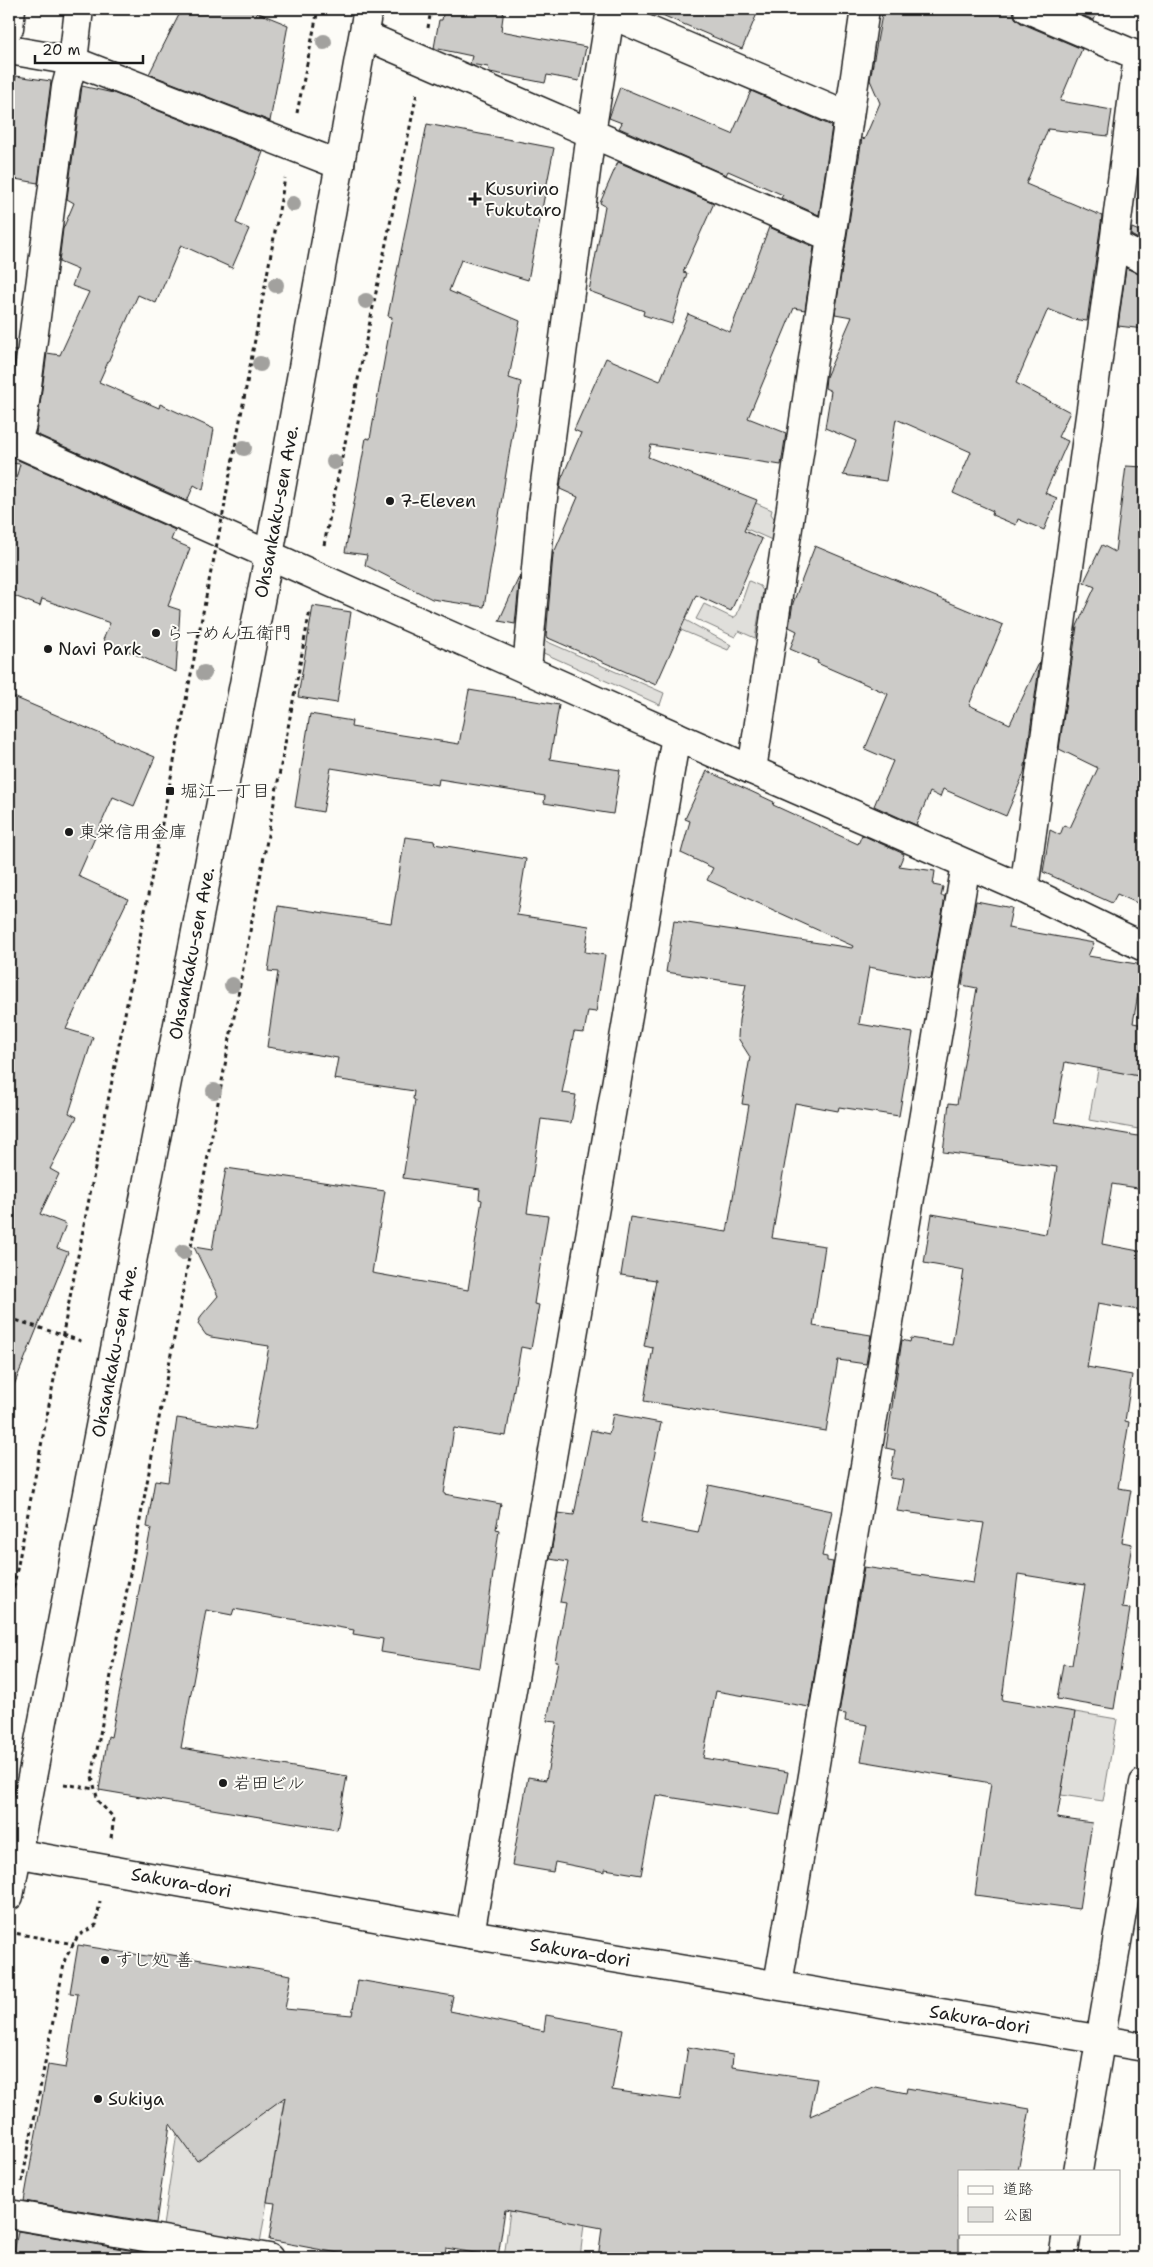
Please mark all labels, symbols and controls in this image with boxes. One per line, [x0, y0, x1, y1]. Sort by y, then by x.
scale bar [35, 32, 142, 64]
text: 20 m [42, 40, 81, 60]
place label: Kusurino Fukutaro [485, 177, 562, 222]
marker: Kusurino Fukutaro [469, 193, 481, 205]
street label: Ohsankaku-sen Ave. [249, 423, 304, 600]
place label: 7-Eleven [400, 489, 476, 513]
marker: 7-Eleven [384, 495, 396, 507]
place label: らーめん五衛門 [166, 621, 292, 645]
marker: らーめん五衛門 [150, 627, 162, 639]
place label: Navi Park [58, 637, 141, 661]
marker: Navi Park [42, 643, 54, 655]
place label: 堀江一丁目 [180, 779, 270, 803]
marker: 堀江一丁目 [164, 785, 176, 797]
place label: 東栄信用金庫 [79, 820, 187, 844]
marker: 東栄信用金庫 [63, 826, 75, 838]
street label: Ohsankaku-sen Ave. [163, 865, 220, 1042]
street label: Ohsankaku-sen Ave. [86, 1263, 143, 1440]
place label: 岩田ビル [233, 1771, 305, 1795]
marker: 岩田ビル [217, 1777, 229, 1789]
street label: Sakura-dori [129, 1862, 233, 1903]
street label: Sakura-dori [528, 1932, 632, 1973]
place label: すし処 善 [115, 1948, 193, 1972]
marker: すし処 善 [99, 1954, 111, 1966]
street label: Sakura-dori [927, 1999, 1032, 2040]
place label: Sukiya [108, 2087, 164, 2111]
marker: Sukiya [92, 2093, 104, 2105]
legend [958, 2170, 1120, 2234]
text: 道路 [1003, 2179, 1033, 2199]
text: 公園 [1003, 2205, 1033, 2225]

